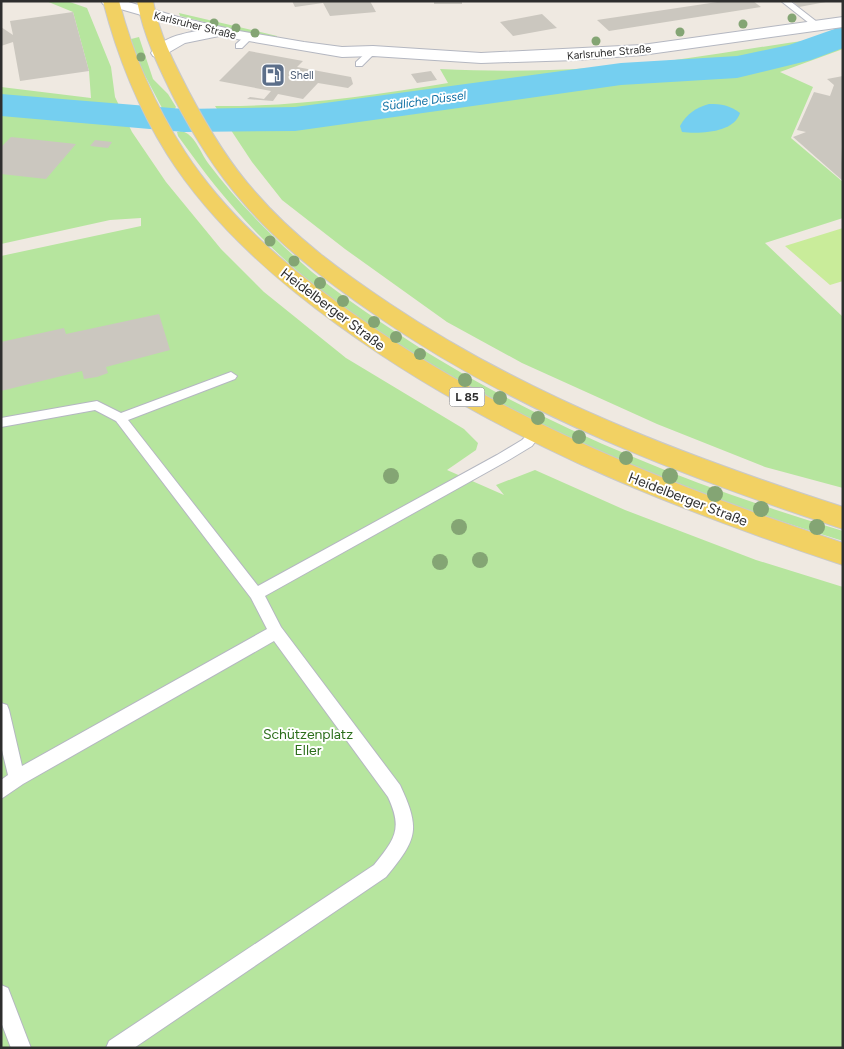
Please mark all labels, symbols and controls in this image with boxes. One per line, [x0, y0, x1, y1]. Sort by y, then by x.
street label: Karlsruher Straße [152, 9, 237, 42]
street label: Karlsruher Straße [566, 42, 652, 63]
fuel station icon: Shell [260, 62, 286, 88]
place label: Shell [290, 69, 314, 82]
water label: Südliche Düssel [381, 88, 467, 114]
street label: Heidelberger Straße [277, 265, 389, 354]
road number: L 85 [450, 388, 484, 407]
street label: Heidelberger Straße [626, 469, 750, 530]
park label: Schützenplatz Eller [263, 726, 353, 759]

